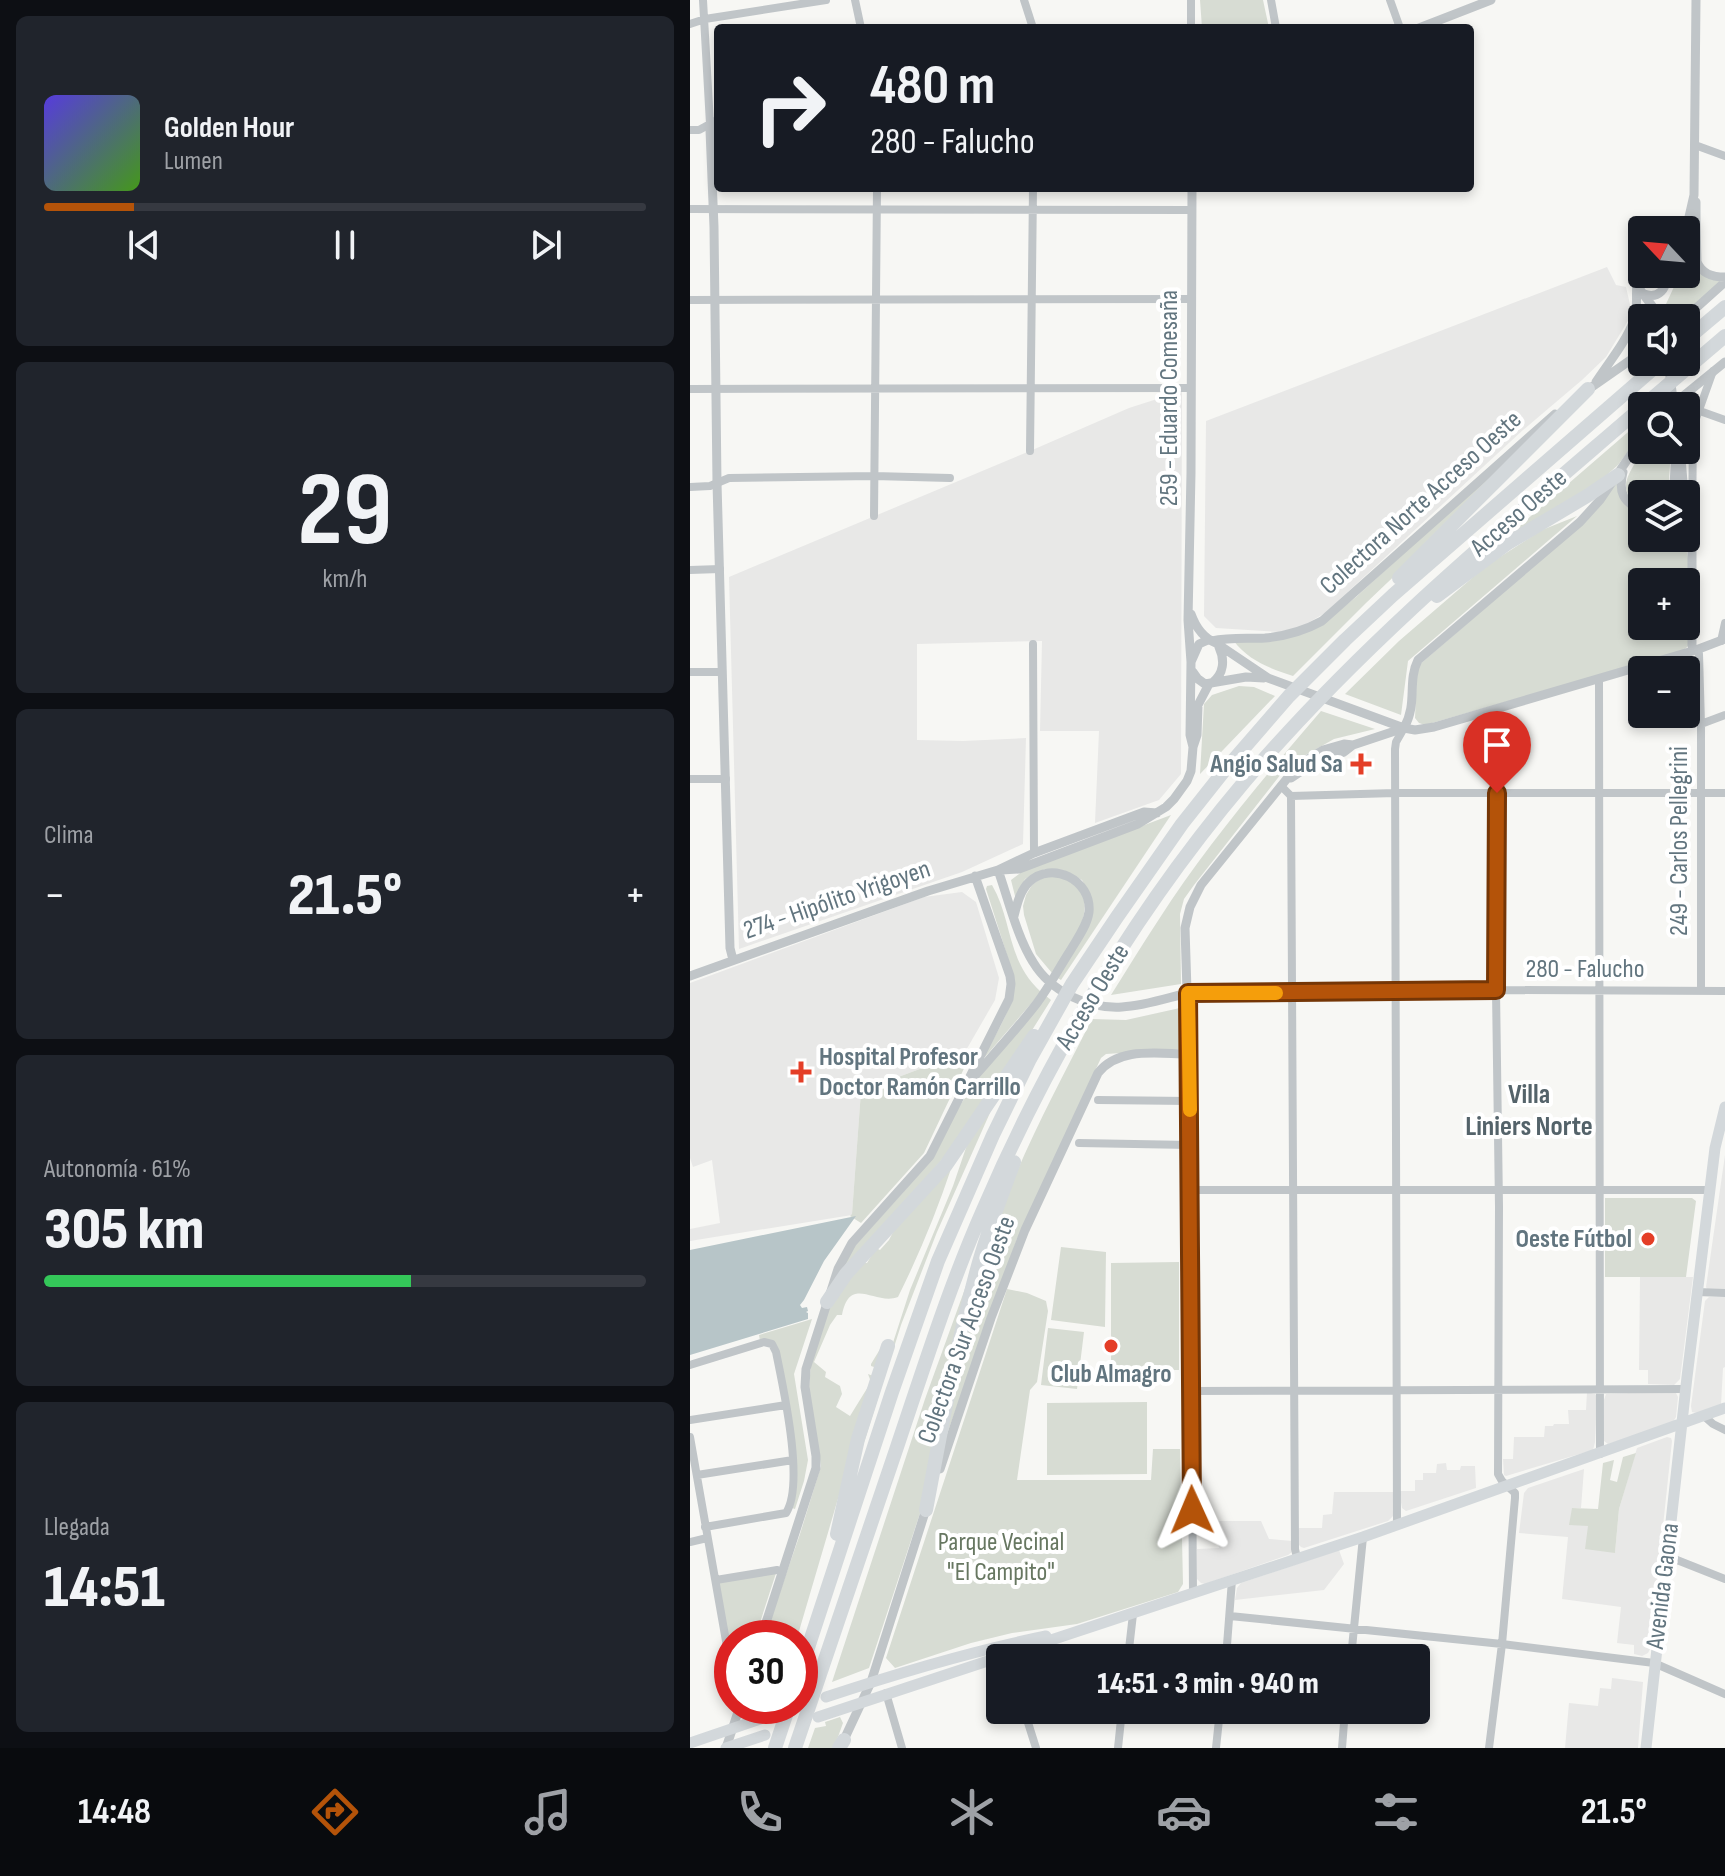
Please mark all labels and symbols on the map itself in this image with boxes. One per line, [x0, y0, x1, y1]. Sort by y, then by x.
north arrow [1628, 216, 1700, 288]
street label: 259 - Eduardo Comesaña [1154, 290, 1185, 506]
street label: Colectora Norte Acceso Oeste [1314, 404, 1528, 602]
street label: Acceso Oeste [1464, 463, 1574, 563]
pin [1463, 711, 1531, 793]
street label: 249 - Carlos Pellegrini [1664, 746, 1695, 936]
place label: Angio Salud Sa [1209, 749, 1343, 780]
marker: Angio Salud Sa [1350, 753, 1372, 775]
street label: 274 - Hipólito Yrigoyen [740, 854, 934, 946]
street label: Acceso Oeste [1049, 939, 1137, 1056]
street label: 280 - Falucho [1526, 954, 1644, 985]
place label: Hospital Profesor Doctor Ramón Carrillo [819, 1042, 1021, 1103]
marker: Hospital Profesor Doctor Ramón Carrillo [790, 1061, 812, 1083]
district label: Villa Liniers Norte [1465, 1078, 1593, 1143]
street label: Colectora Sur Acceso Oeste [911, 1212, 1023, 1448]
place label: Oeste Fútbol [1515, 1224, 1632, 1255]
marker: Oeste Fútbol [1639, 1230, 1657, 1248]
marker: Club Almagro [1102, 1337, 1120, 1355]
place label: Club Almagro [1050, 1359, 1172, 1390]
position arrow [1150, 1468, 1234, 1552]
street label: Avenida Gaona [1640, 1521, 1686, 1652]
park label: Parque Vecinal "El Campito" [938, 1527, 1064, 1588]
speed limit sign: 30 [714, 1620, 818, 1724]

